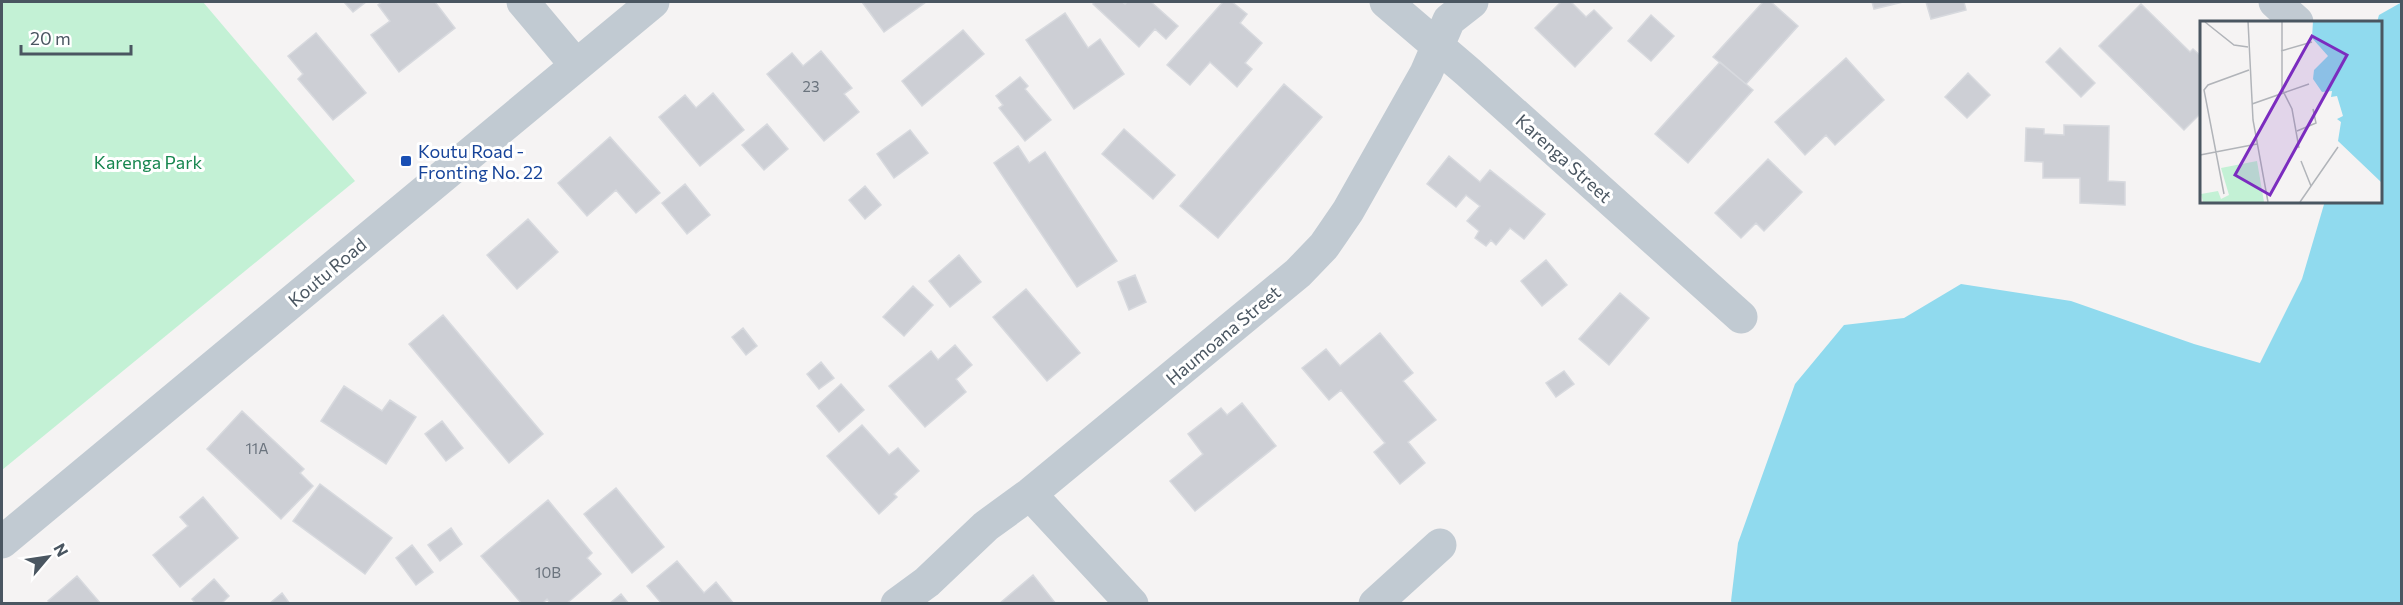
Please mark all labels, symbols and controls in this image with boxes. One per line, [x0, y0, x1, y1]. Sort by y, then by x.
scale bar [21, 18, 130, 56]
inset map [2200, 21, 2382, 202]
text: 20 m [30, 27, 71, 49]
house number: 23 [803, 77, 819, 95]
street label: Karenga Street [1511, 109, 1617, 207]
place label: Koutu Road - Fronting No. 22 [418, 140, 543, 183]
park label: Karenga Park [94, 151, 202, 173]
marker: Koutu Road - Fronting No. 22 [399, 154, 413, 168]
street label: Koutu Road [283, 233, 371, 311]
street label: Haumoana Street [1161, 281, 1285, 389]
house number: 11A [245, 439, 269, 457]
north arrow [18, 527, 78, 587]
text: N [50, 540, 73, 559]
house number: 10B [535, 563, 561, 581]

